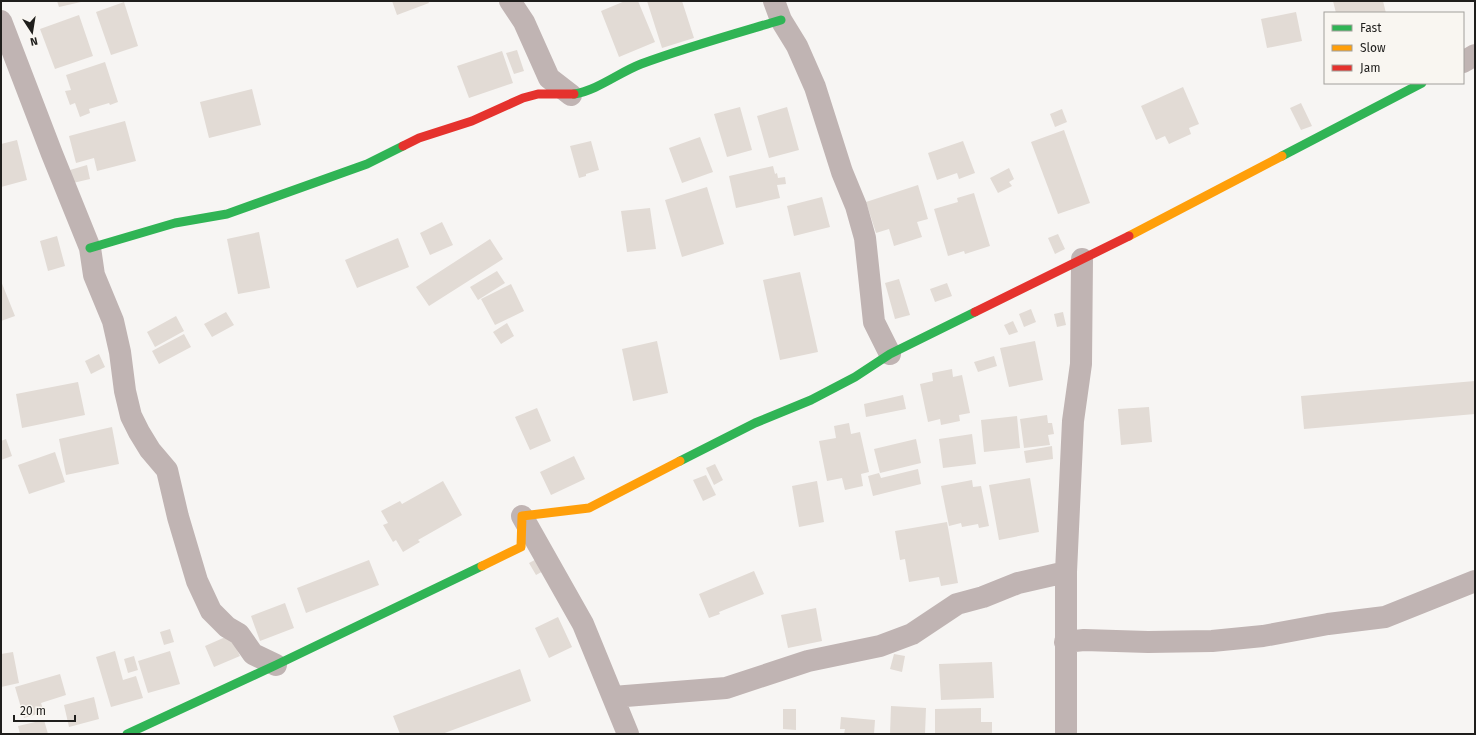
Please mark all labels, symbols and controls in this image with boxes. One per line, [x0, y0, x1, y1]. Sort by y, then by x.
north arrow [12, 12, 52, 52]
legend [1324, 12, 1464, 84]
text: Fast [1360, 21, 1382, 35]
text: N [29, 34, 39, 48]
text: Slow [1360, 41, 1386, 55]
text: Jam [1360, 61, 1380, 75]
scale bar [14, 697, 75, 723]
text: 20 m [20, 704, 46, 718]

